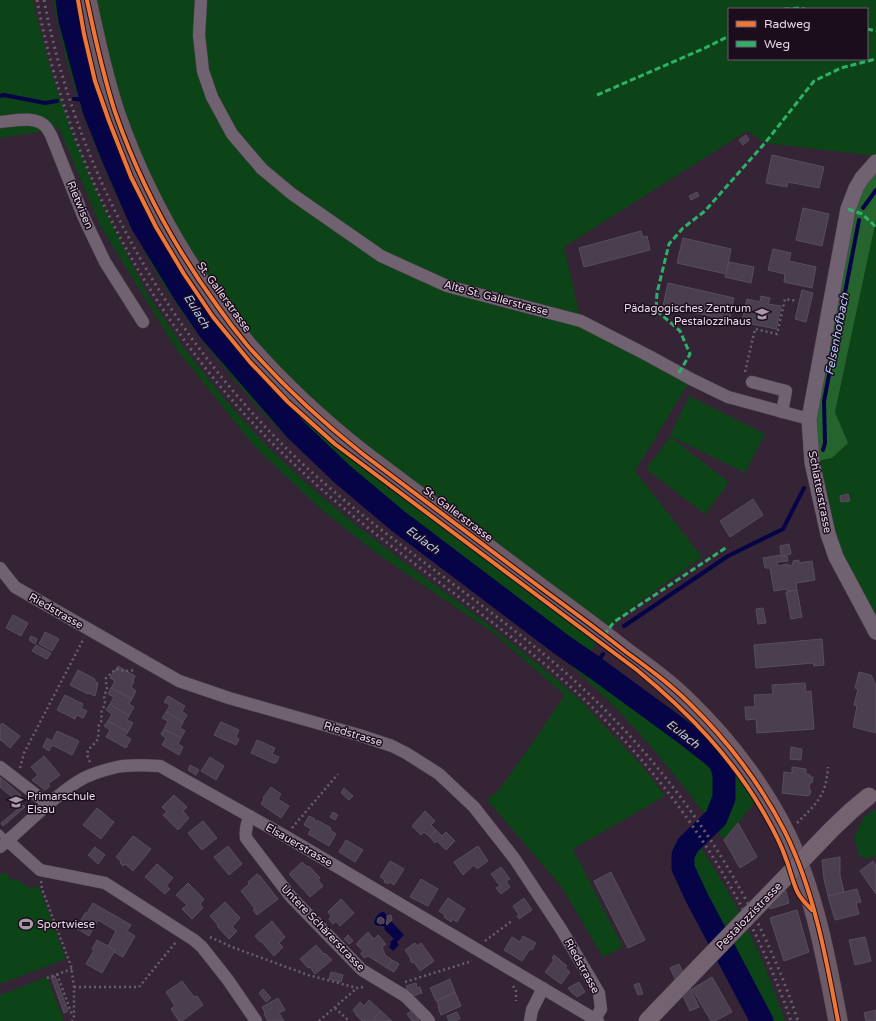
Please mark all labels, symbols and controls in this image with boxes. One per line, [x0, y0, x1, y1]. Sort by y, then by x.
legend [728, 8, 868, 60]
text: Radweg [764, 17, 811, 31]
text: Weg [764, 37, 790, 51]
street label: Rietwisen [64, 179, 96, 231]
street label: St. Gallerstrasse [194, 259, 254, 335]
street label: Alte St. Gallerstrasse [442, 278, 550, 318]
water label: Eulach [181, 291, 213, 332]
water label: Felsenhofbach [822, 291, 852, 376]
place label: Pädagogisches Zentrum Pestalozzihaus [624, 302, 751, 328]
school or university icon: Pädagogisches Zentrum Pestalozzihaus [754, 306, 770, 322]
street label: Schlatterstrasse [806, 450, 834, 534]
street label: St. Gallerstrasse [421, 484, 495, 544]
water label: Eulach [404, 523, 443, 558]
street label: Riedstrasse [27, 590, 85, 632]
water label: Eulach [664, 717, 703, 752]
street label: Riedstrasse [322, 719, 384, 749]
place label: Primarschule Elsau [27, 790, 95, 816]
school or university icon: Primarschule Elsau [8, 794, 24, 810]
street label: Elsauerstrasse [263, 821, 335, 869]
street label: Pestalozzistrasse [713, 880, 785, 952]
street label: Untere Schärerstrasse [278, 882, 368, 974]
sports icon: Sportwiese [18, 916, 34, 932]
place label: Sportwiese [37, 918, 95, 931]
street label: Riedstrasse [562, 936, 602, 996]

